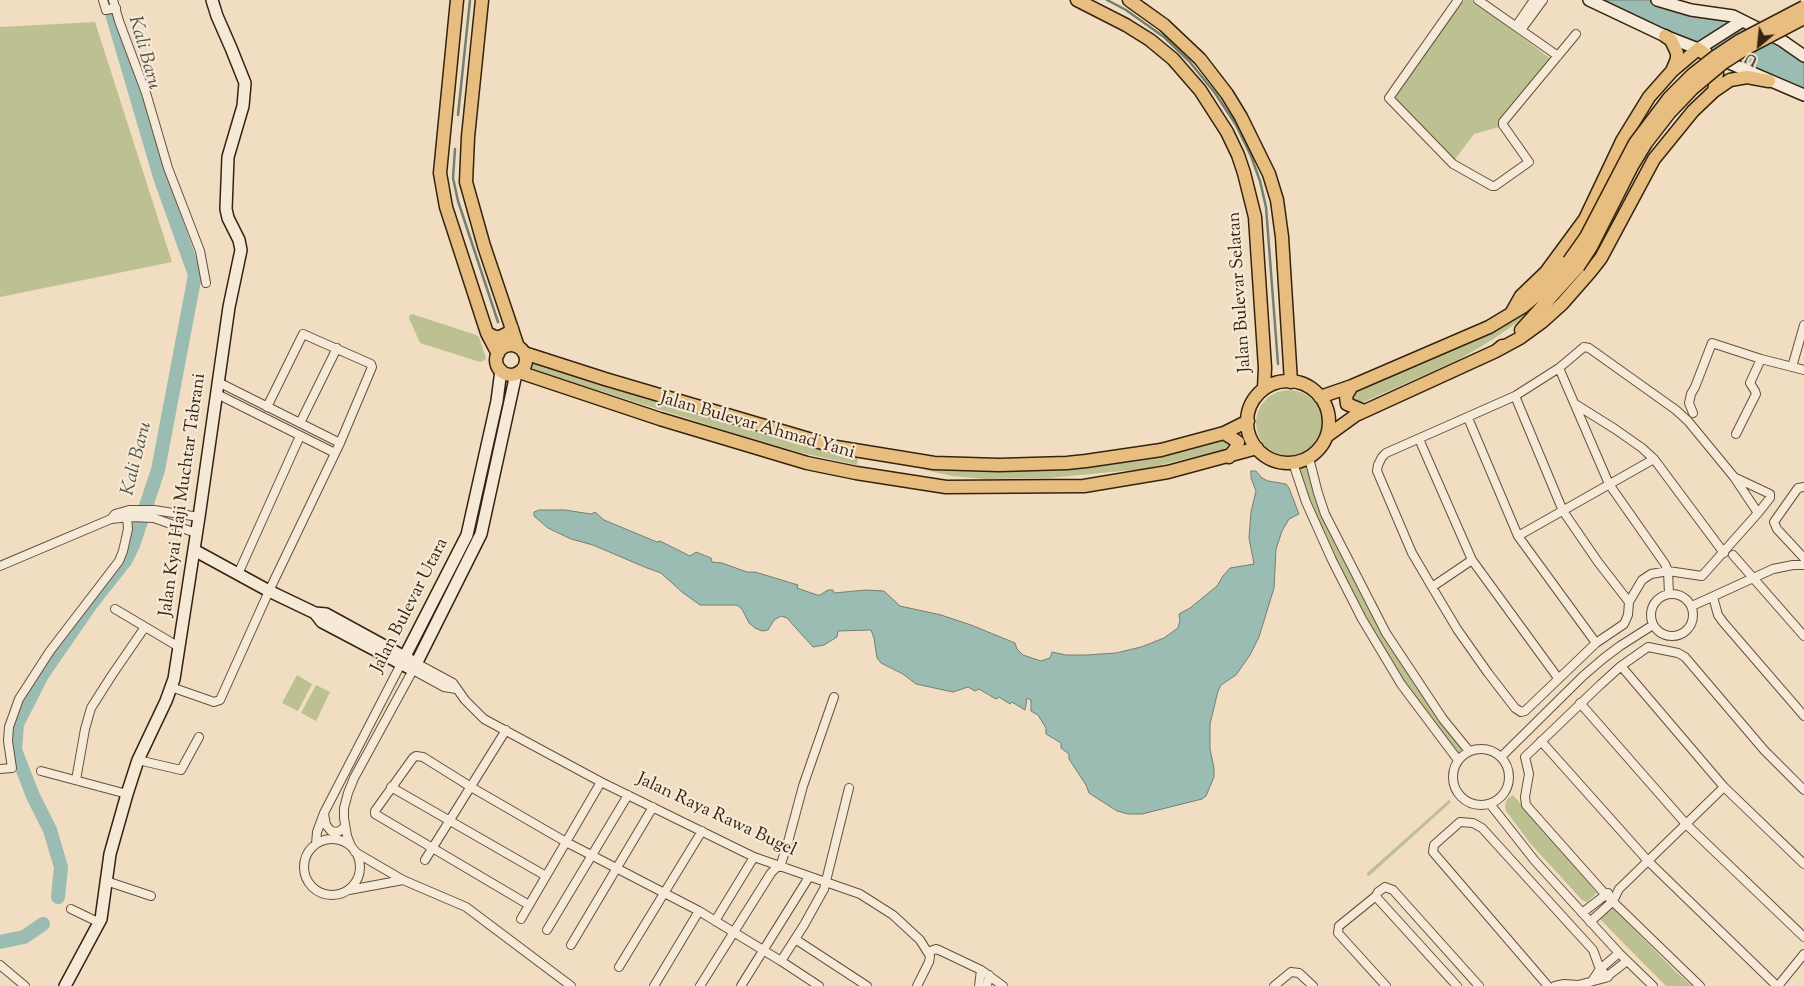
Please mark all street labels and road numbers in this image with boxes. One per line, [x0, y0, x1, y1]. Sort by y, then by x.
street label: Jalan Bulevar Selatan [1225, 211, 1257, 373]
street label: Jalan Kyai Haji Muchtar Tabrani [156, 372, 212, 618]
street label: Jalan Bulevar Ahmad Yani [657, 389, 857, 465]
street label: Jalan Bulevar Utara [368, 535, 454, 677]
street label: Jalan Raya Rawa Bugel [633, 770, 799, 862]

